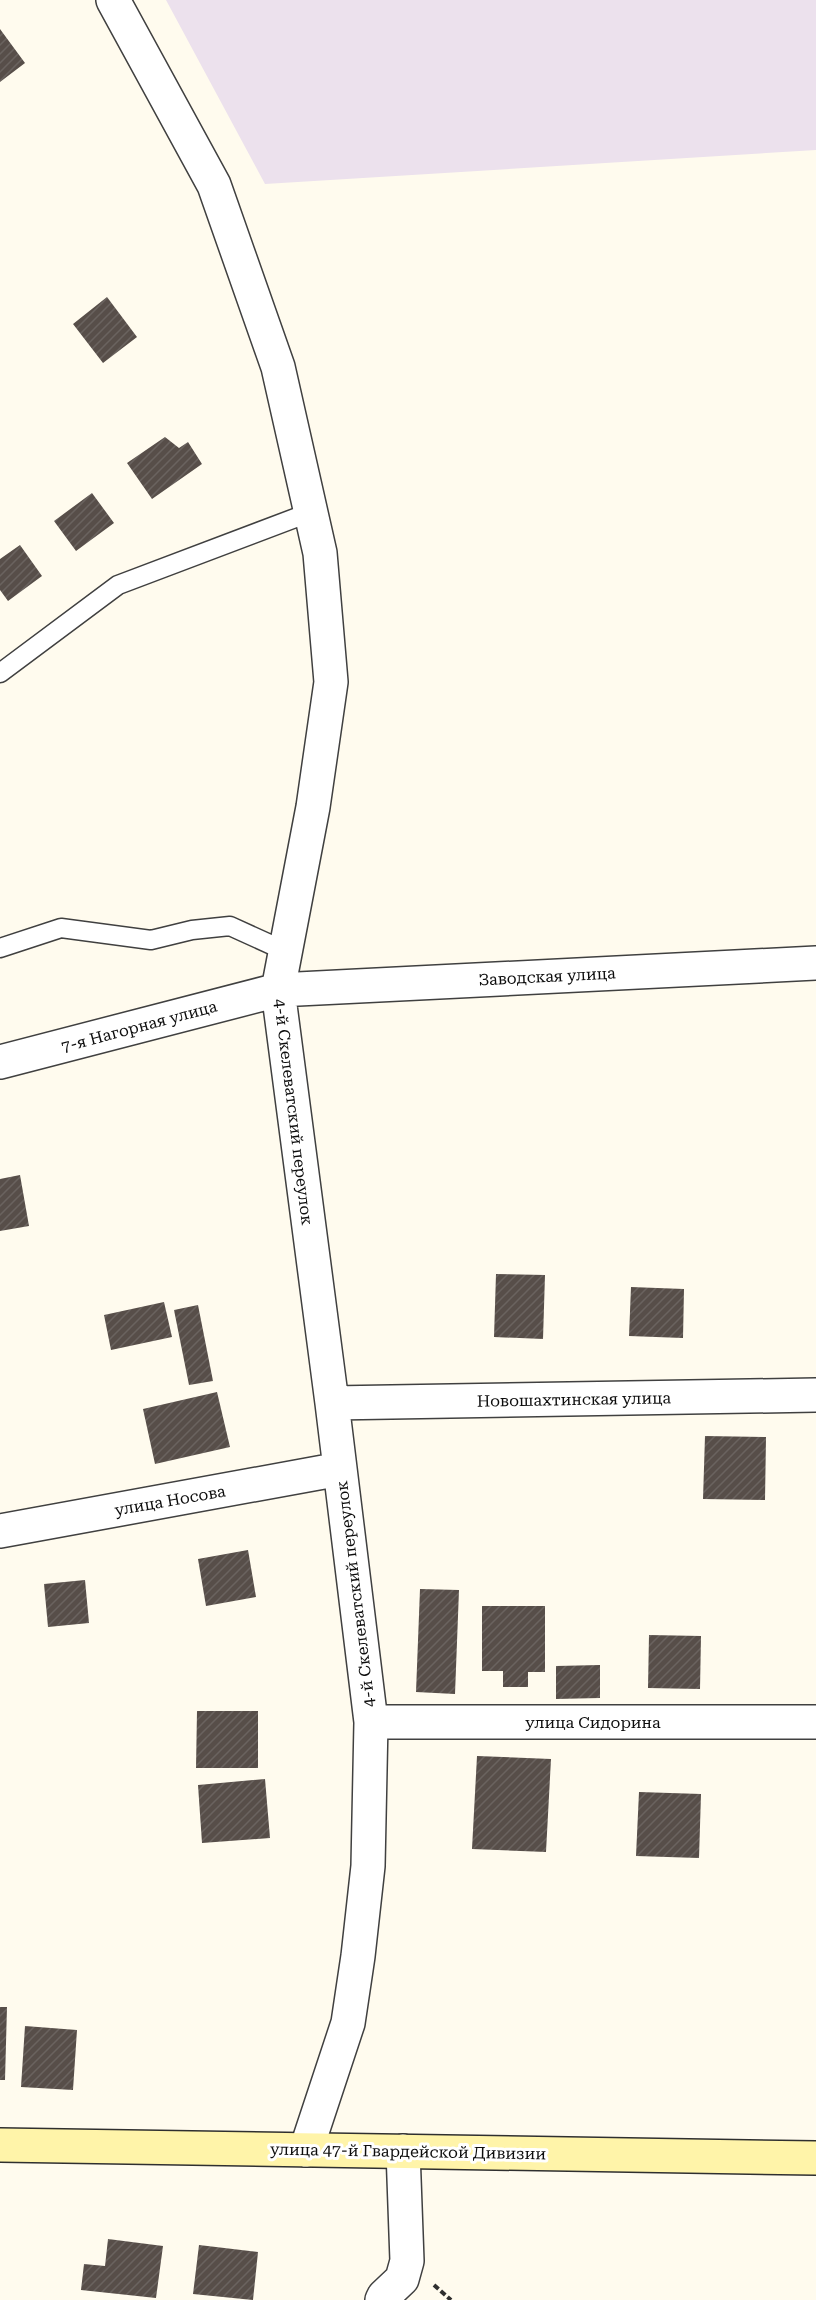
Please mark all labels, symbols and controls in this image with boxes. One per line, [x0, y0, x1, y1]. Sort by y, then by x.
street label: Заводская улица [478, 963, 616, 990]
street label: 7-я Нагорная улица [59, 996, 219, 1056]
street label: 4-й Скелеватский переулок [270, 998, 317, 1226]
street label: Новошахтинская улица [477, 1388, 671, 1411]
street label: 4-й Скелеватский переулок [332, 1480, 379, 1708]
street label: улица Носова [113, 1481, 227, 1520]
street label: улица Сидорина [525, 1713, 661, 1732]
street label: улица 47-й Гвардейской Дивизии [270, 2140, 546, 2163]

